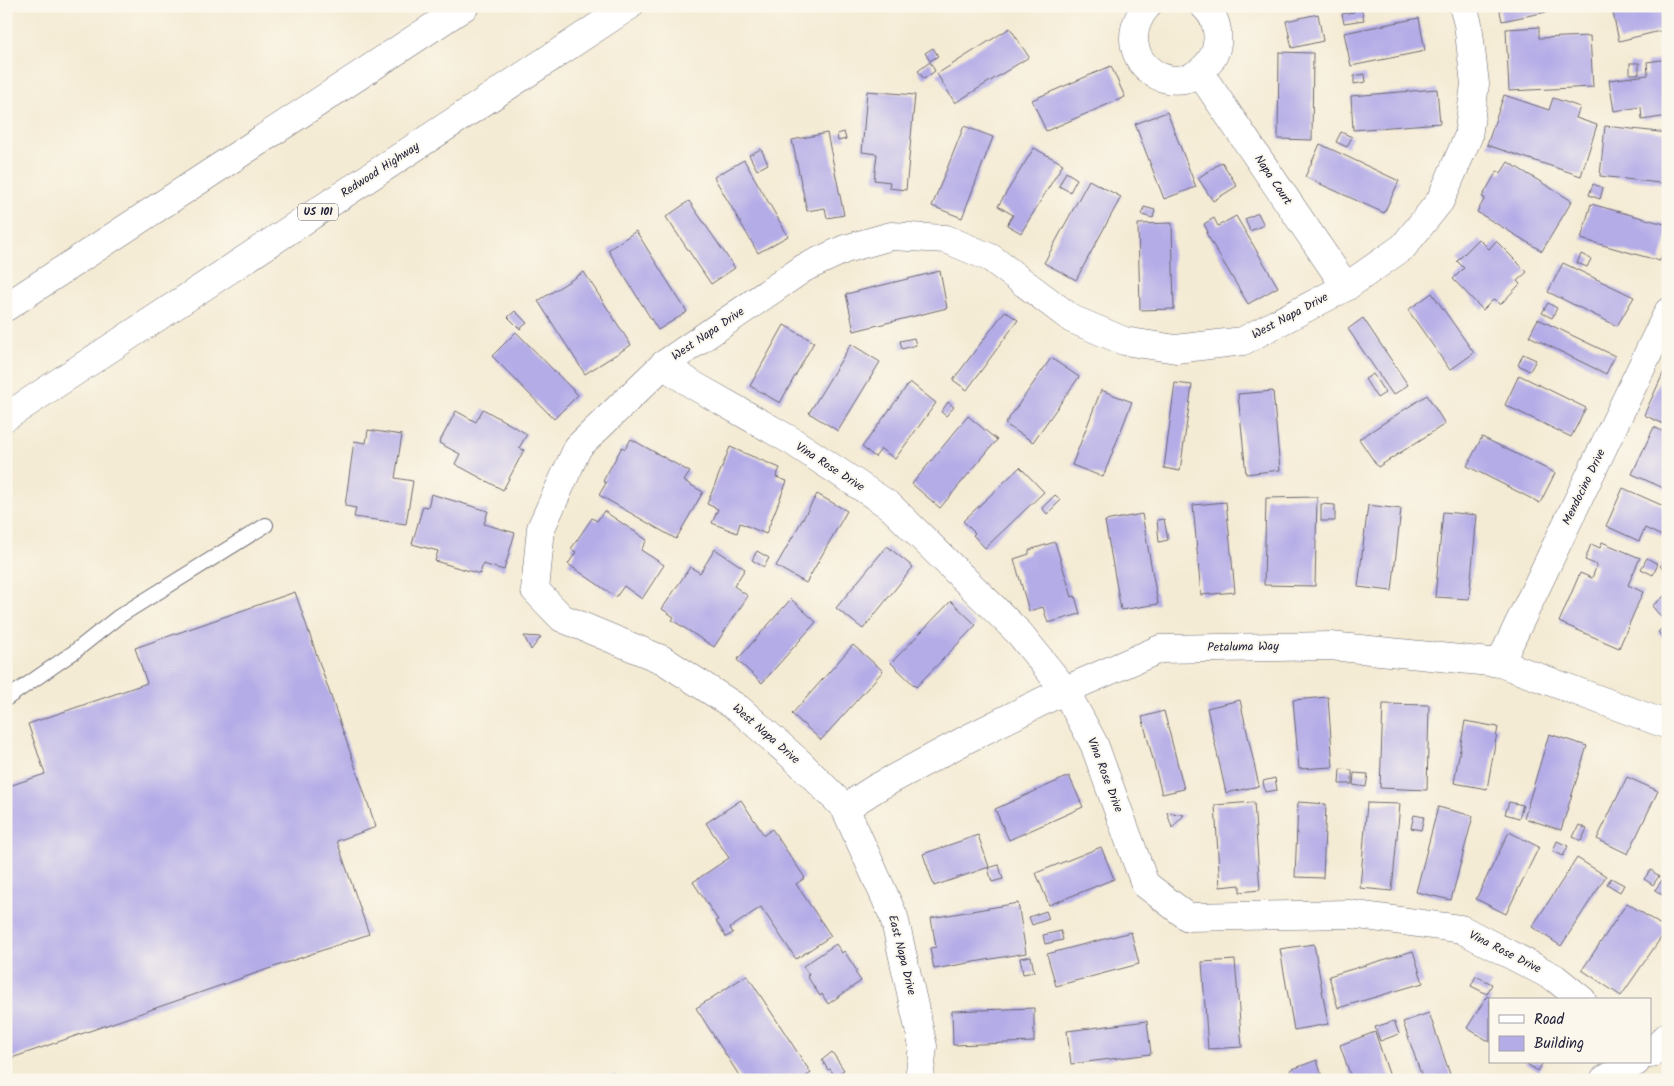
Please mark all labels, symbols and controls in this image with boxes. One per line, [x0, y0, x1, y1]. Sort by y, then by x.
street label: Redwood Highway [337, 137, 423, 203]
street label: Napa Court [1249, 151, 1297, 209]
road number: US 101 [298, 203, 338, 220]
street label: West Napa Drive [1248, 288, 1332, 344]
street label: West Napa Drive [668, 302, 749, 365]
street label: Vina Rose Drive [792, 438, 869, 497]
street label: Mendocino Drive [1557, 445, 1611, 528]
street label: Petaluma Way [1207, 637, 1279, 657]
street label: West Napa Drive [728, 699, 804, 769]
street label: Vina Rose Drive [1082, 735, 1128, 816]
street label: East Napa Drive [883, 913, 921, 998]
street label: Vina Rose Drive [1466, 926, 1545, 979]
legend [1489, 998, 1652, 1064]
text: Road [1534, 1008, 1565, 1032]
text: Building [1534, 1032, 1584, 1056]

